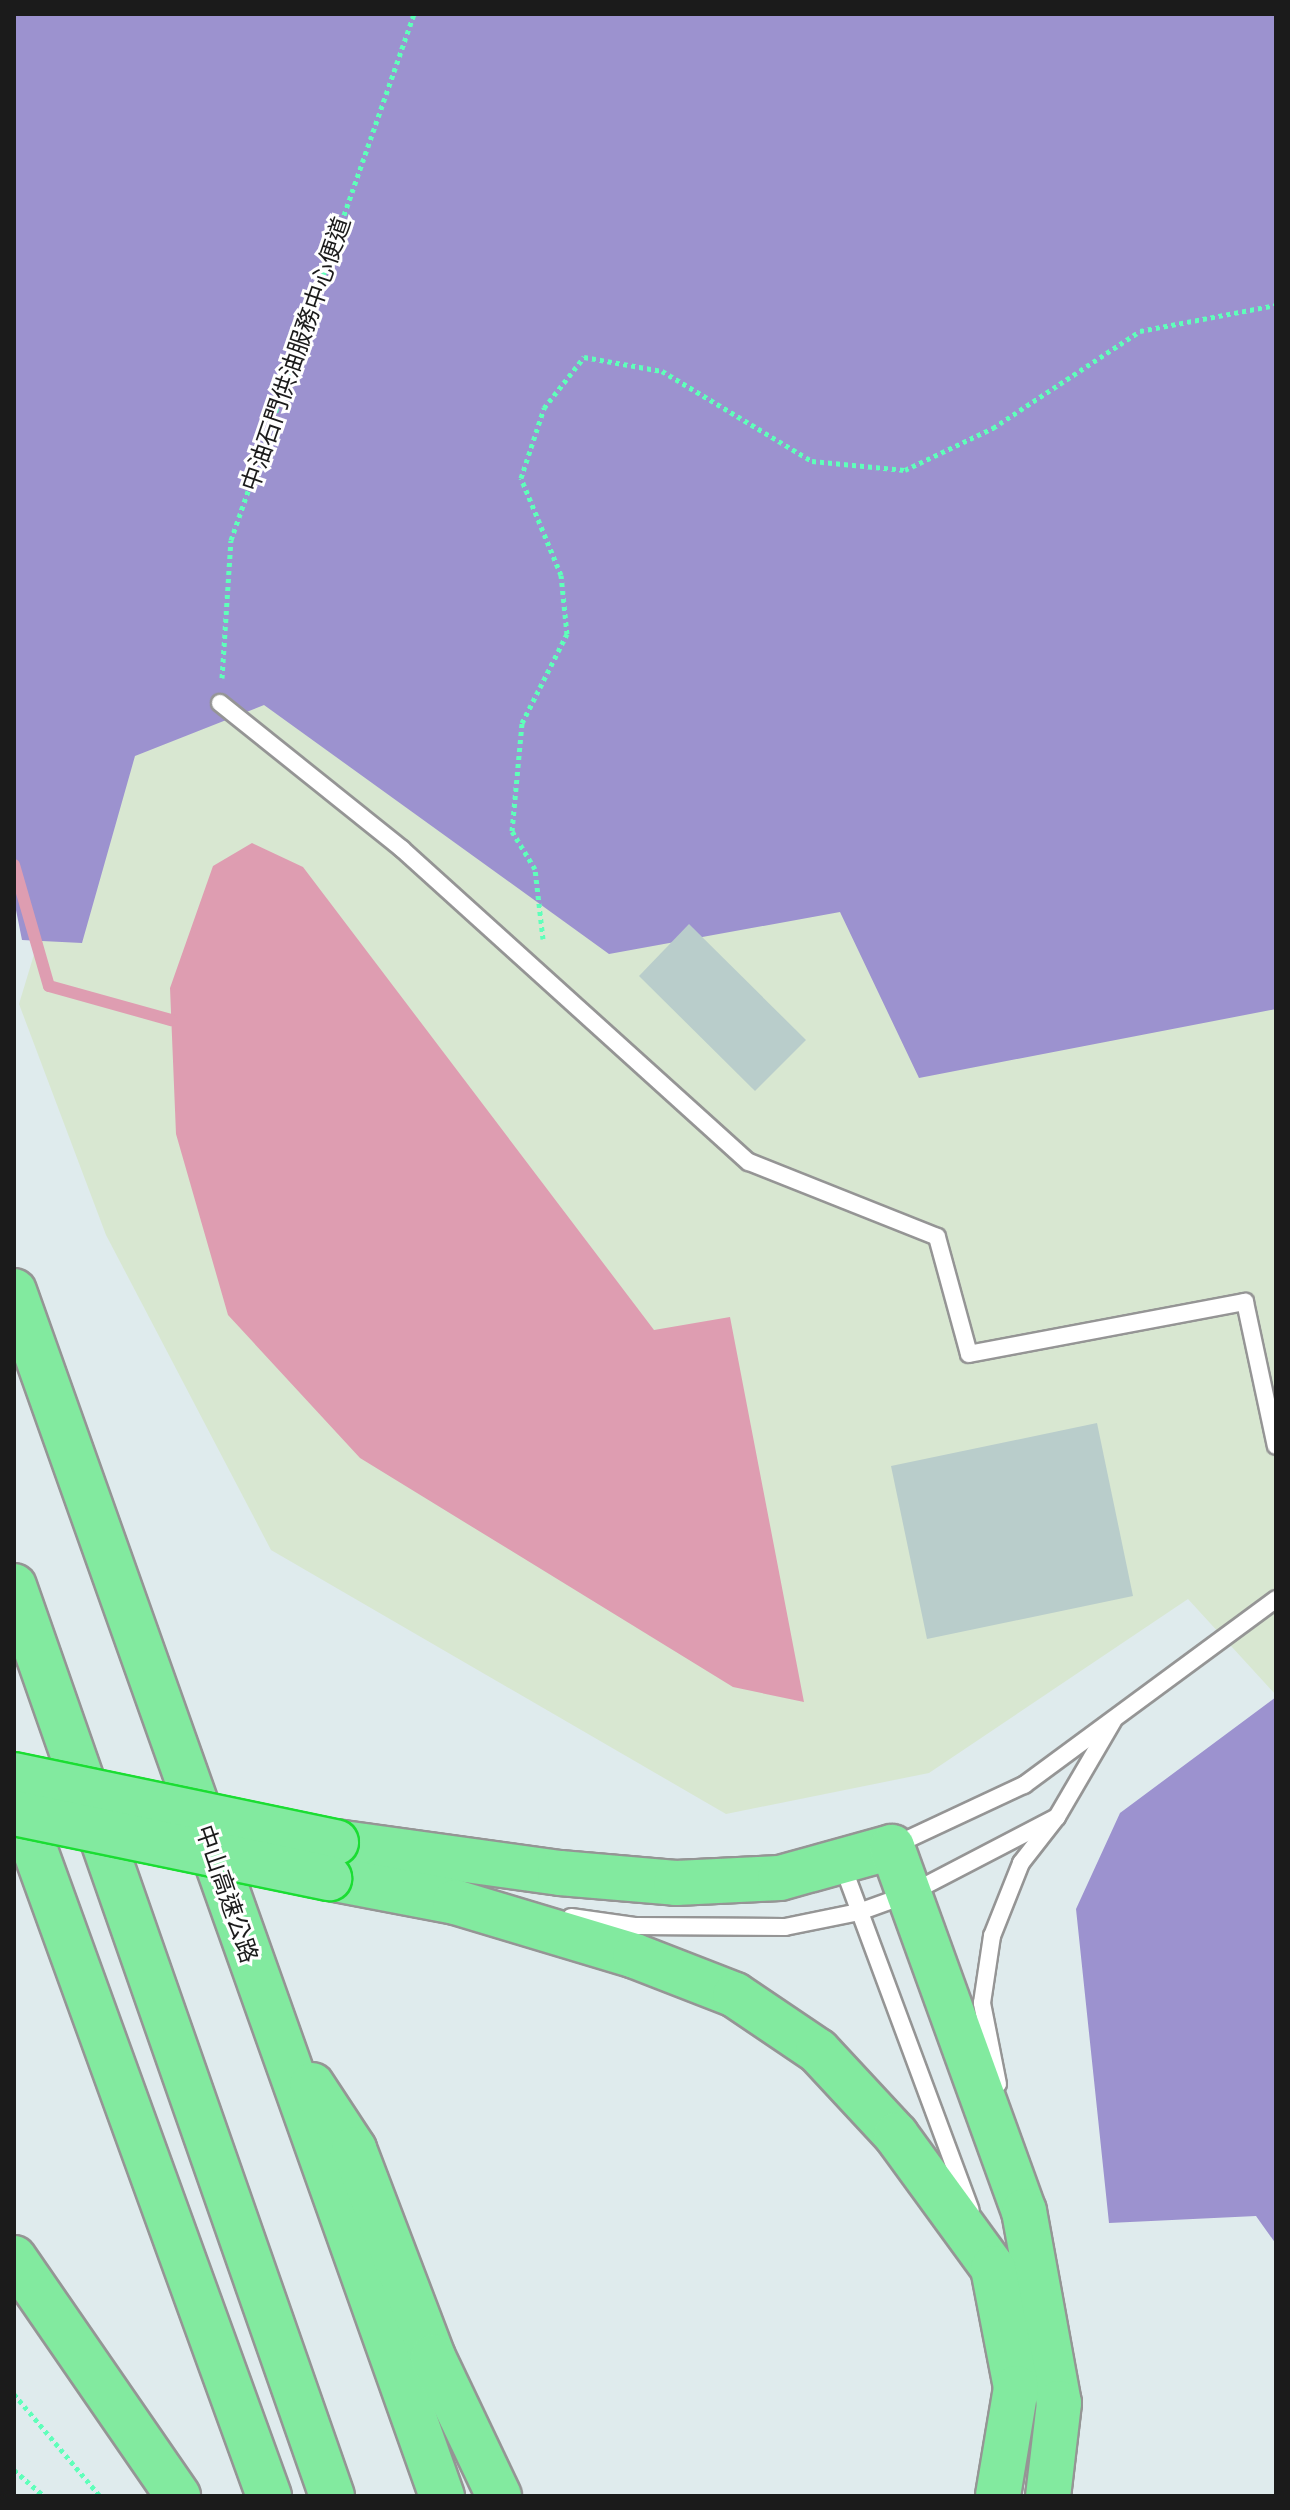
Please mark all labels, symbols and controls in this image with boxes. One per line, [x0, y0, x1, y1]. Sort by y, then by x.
street label: 中油石門供油服務中心便道 [236, 213, 356, 495]
street label: 中山高速公路 [190, 1821, 264, 1967]

